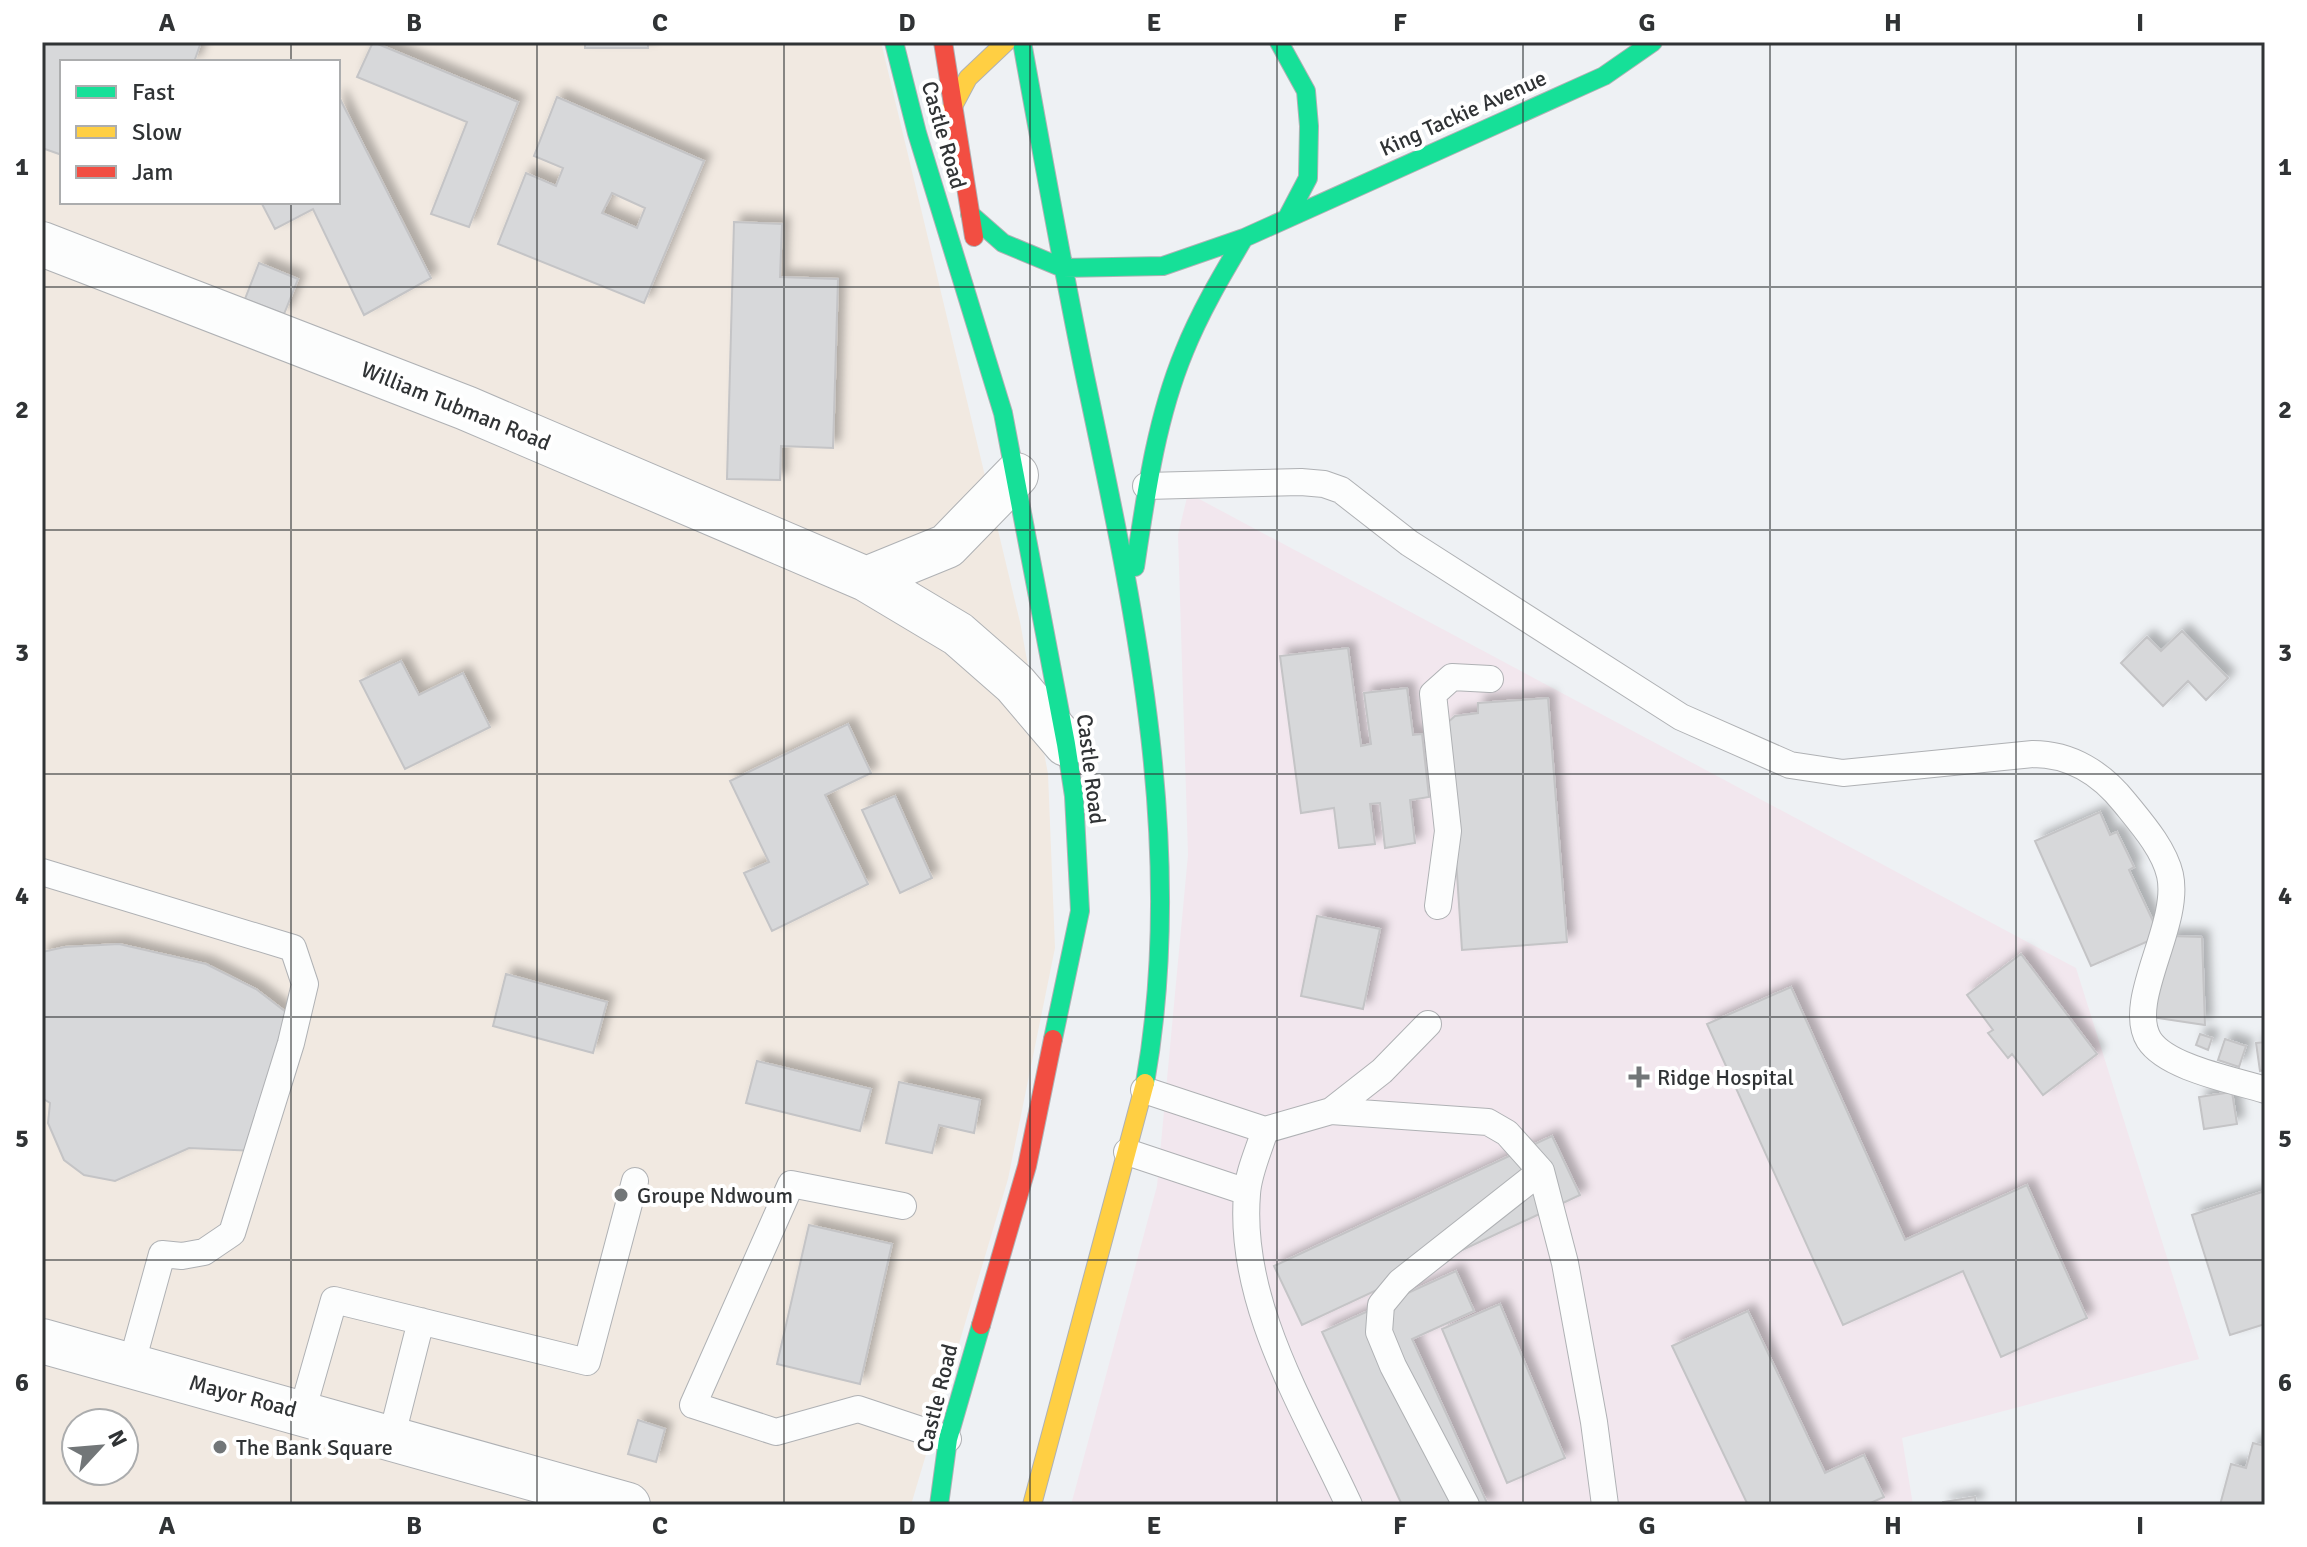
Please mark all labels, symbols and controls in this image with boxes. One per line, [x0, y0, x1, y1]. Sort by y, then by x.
text: A [159, 7, 176, 39]
text: B [406, 7, 422, 39]
text: C [652, 7, 668, 39]
text: D [898, 7, 916, 39]
text: E [1147, 7, 1161, 39]
text: F [1393, 7, 1407, 39]
text: G [1638, 7, 1656, 39]
text: H [1884, 7, 1902, 39]
text: I [2136, 7, 2144, 39]
legend [60, 60, 340, 204]
street label: King Tackie Avenue [1375, 64, 1551, 162]
text: Fast [132, 77, 175, 107]
street label: Castle Road [916, 78, 972, 192]
text: Slow [132, 117, 182, 147]
text: 1 [15, 151, 29, 183]
text: 1 [2278, 151, 2292, 183]
text: Jam [132, 157, 173, 187]
street label: William Tubman Road [357, 356, 555, 456]
text: 2 [15, 394, 29, 426]
text: 2 [2278, 394, 2292, 426]
text: 3 [15, 637, 29, 669]
text: 3 [2278, 637, 2292, 669]
street label: Castle Road [1071, 712, 1111, 826]
text: 4 [15, 880, 29, 912]
text: 4 [2278, 880, 2292, 912]
place label: Ridge Hospital [1657, 1064, 1794, 1091]
marker: Ridge Hospital [1628, 1066, 1650, 1088]
text: 5 [15, 1123, 29, 1155]
text: 5 [2278, 1123, 2292, 1155]
place label: Groupe Ndwoum [637, 1182, 793, 1209]
marker: Groupe Ndwoum [612, 1186, 630, 1204]
street label: Castle Road [910, 1341, 964, 1455]
text: 6 [15, 1367, 29, 1399]
text: 6 [2278, 1367, 2292, 1399]
street label: Mayor Road [186, 1369, 300, 1423]
north arrow [60, 1407, 140, 1487]
text: N [102, 1426, 133, 1451]
place label: The Bank Square [236, 1434, 393, 1461]
marker: The Bank Square [211, 1438, 229, 1456]
text: A [159, 1510, 176, 1542]
text: B [406, 1510, 422, 1542]
text: C [652, 1510, 668, 1542]
text: D [898, 1510, 916, 1542]
text: E [1147, 1510, 1161, 1542]
text: F [1393, 1510, 1407, 1542]
text: G [1638, 1510, 1656, 1542]
text: H [1884, 1510, 1902, 1542]
text: I [2136, 1510, 2144, 1542]

